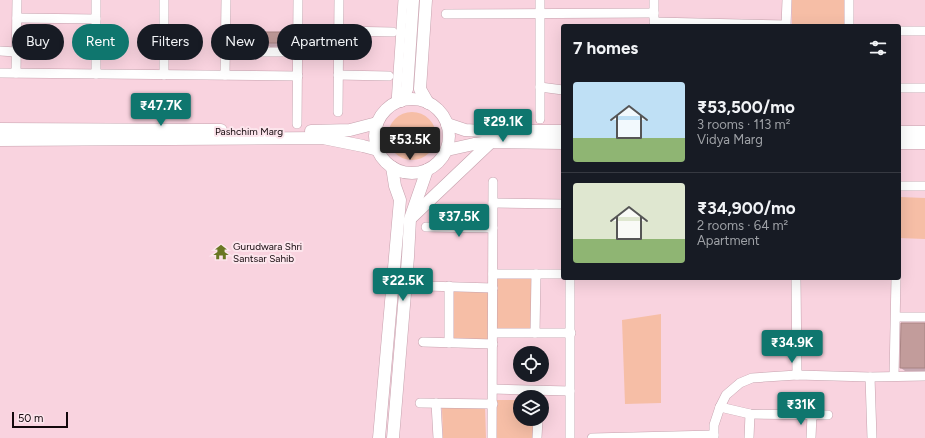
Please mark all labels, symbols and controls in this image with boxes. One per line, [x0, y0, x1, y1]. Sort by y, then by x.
chip: Buy [12, 24, 64, 60]
chip: Rent [72, 24, 129, 60]
chip: Filters [137, 24, 203, 60]
chip: New [211, 24, 269, 60]
chip: Apartment [277, 24, 372, 60]
icon: filters [867, 37, 889, 59]
text: 7 homes [573, 38, 638, 58]
pin: ₹47.7K [128, 93, 194, 127]
text: ₹53,500/mo [697, 97, 795, 117]
text: ₹47.7K [140, 98, 182, 113]
icon: home [605, 98, 653, 146]
pin: ₹29.1K [470, 109, 536, 143]
text: ₹29.1K [483, 114, 523, 129]
text: 3 rooms · 113 m² [697, 117, 790, 132]
street label: Pashchim Marg [215, 125, 283, 138]
pin: ₹53.5K [377, 127, 443, 161]
text: ₹53.5K [389, 132, 431, 147]
text: Vidya Marg [697, 132, 763, 147]
text: ₹34,900/mo [697, 198, 796, 218]
icon: home [605, 199, 653, 247]
pin: ₹37.5K [426, 204, 492, 238]
text: ₹37.5K [438, 209, 480, 224]
text: 2 rooms · 64 m² [697, 218, 788, 233]
text: Apartment [697, 233, 760, 248]
place label: Gurudwara Shri Santsar Sahib [233, 240, 302, 265]
temple icon: Gurudwara Shri Santsar Sahib [212, 243, 230, 261]
pin: ₹22.5K [370, 268, 436, 302]
text: ₹22.5K [382, 273, 424, 288]
pin: ₹34.9K [759, 330, 825, 364]
text: ₹34.9K [771, 335, 813, 350]
map controls [513, 346, 549, 426]
button: locate [513, 346, 549, 382]
button: layers [513, 390, 549, 426]
pin: ₹31K [777, 392, 825, 426]
text: ₹31K [786, 397, 816, 412]
scale bar [12, 410, 68, 429]
text: 50 m [18, 412, 43, 425]

